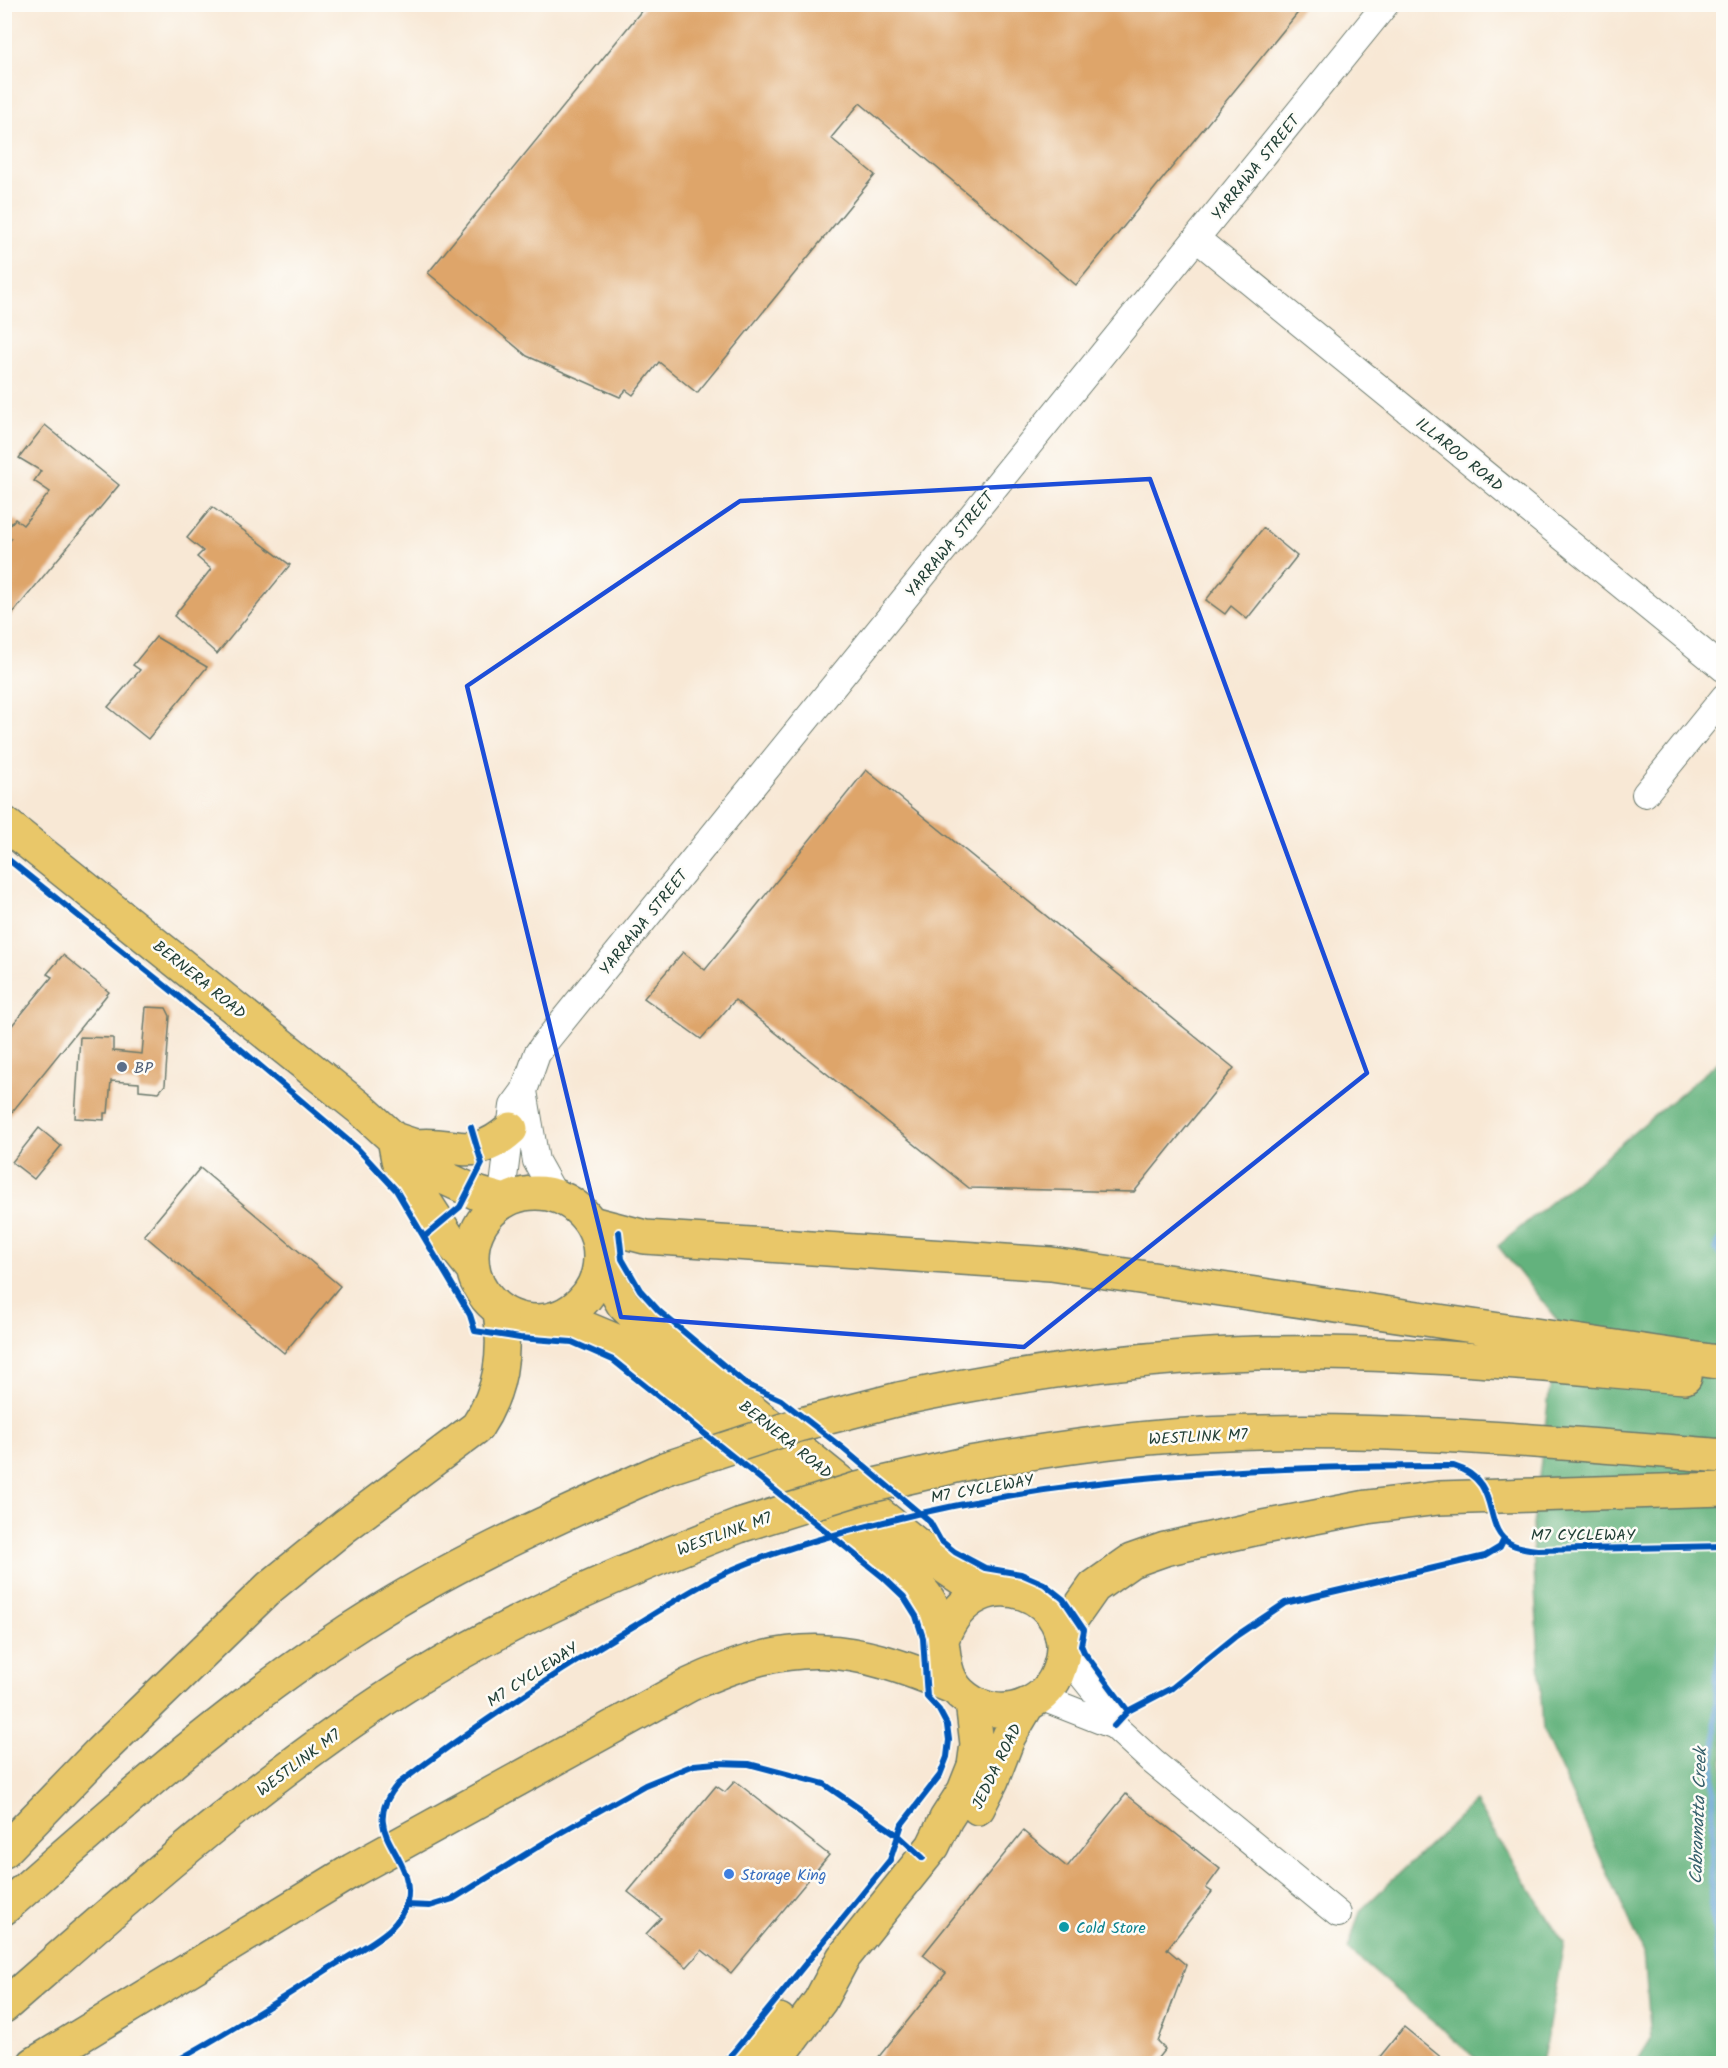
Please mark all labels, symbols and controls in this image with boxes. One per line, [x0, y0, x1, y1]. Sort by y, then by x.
street label: YARRAWA STREET [1206, 109, 1308, 226]
street label: ILLAROO ROAD [1410, 412, 1508, 498]
street label: YARRAWA STREET [900, 486, 1002, 603]
street label: YARRAWA STREET [594, 864, 696, 981]
street label: BERNERA ROAD [147, 935, 251, 1026]
place label: BP [134, 1056, 153, 1081]
marker: BP [115, 1060, 129, 1074]
street label: BERNERA ROAD [733, 1395, 837, 1486]
street label: WESTLINK M7 [1148, 1422, 1249, 1453]
street label: M7 CYCLEWAY [929, 1468, 1037, 1511]
street label: WESTLINK M7 [674, 1505, 776, 1563]
street label: M7 CYCLEWAY [1531, 1523, 1636, 1548]
street label: M7 CYCLEWAY [482, 1636, 584, 1714]
street label: JEDDA ROAD [966, 1719, 1029, 1814]
street label: WESTLINK M7 [252, 1723, 347, 1803]
water label: Cabramatta Creek [1683, 1745, 1716, 1885]
place label: Storage King [741, 1863, 826, 1888]
marker: Storage King [722, 1867, 736, 1881]
place label: Cold Store [1076, 1916, 1146, 1941]
marker: Cold Store [1057, 1920, 1071, 1934]

